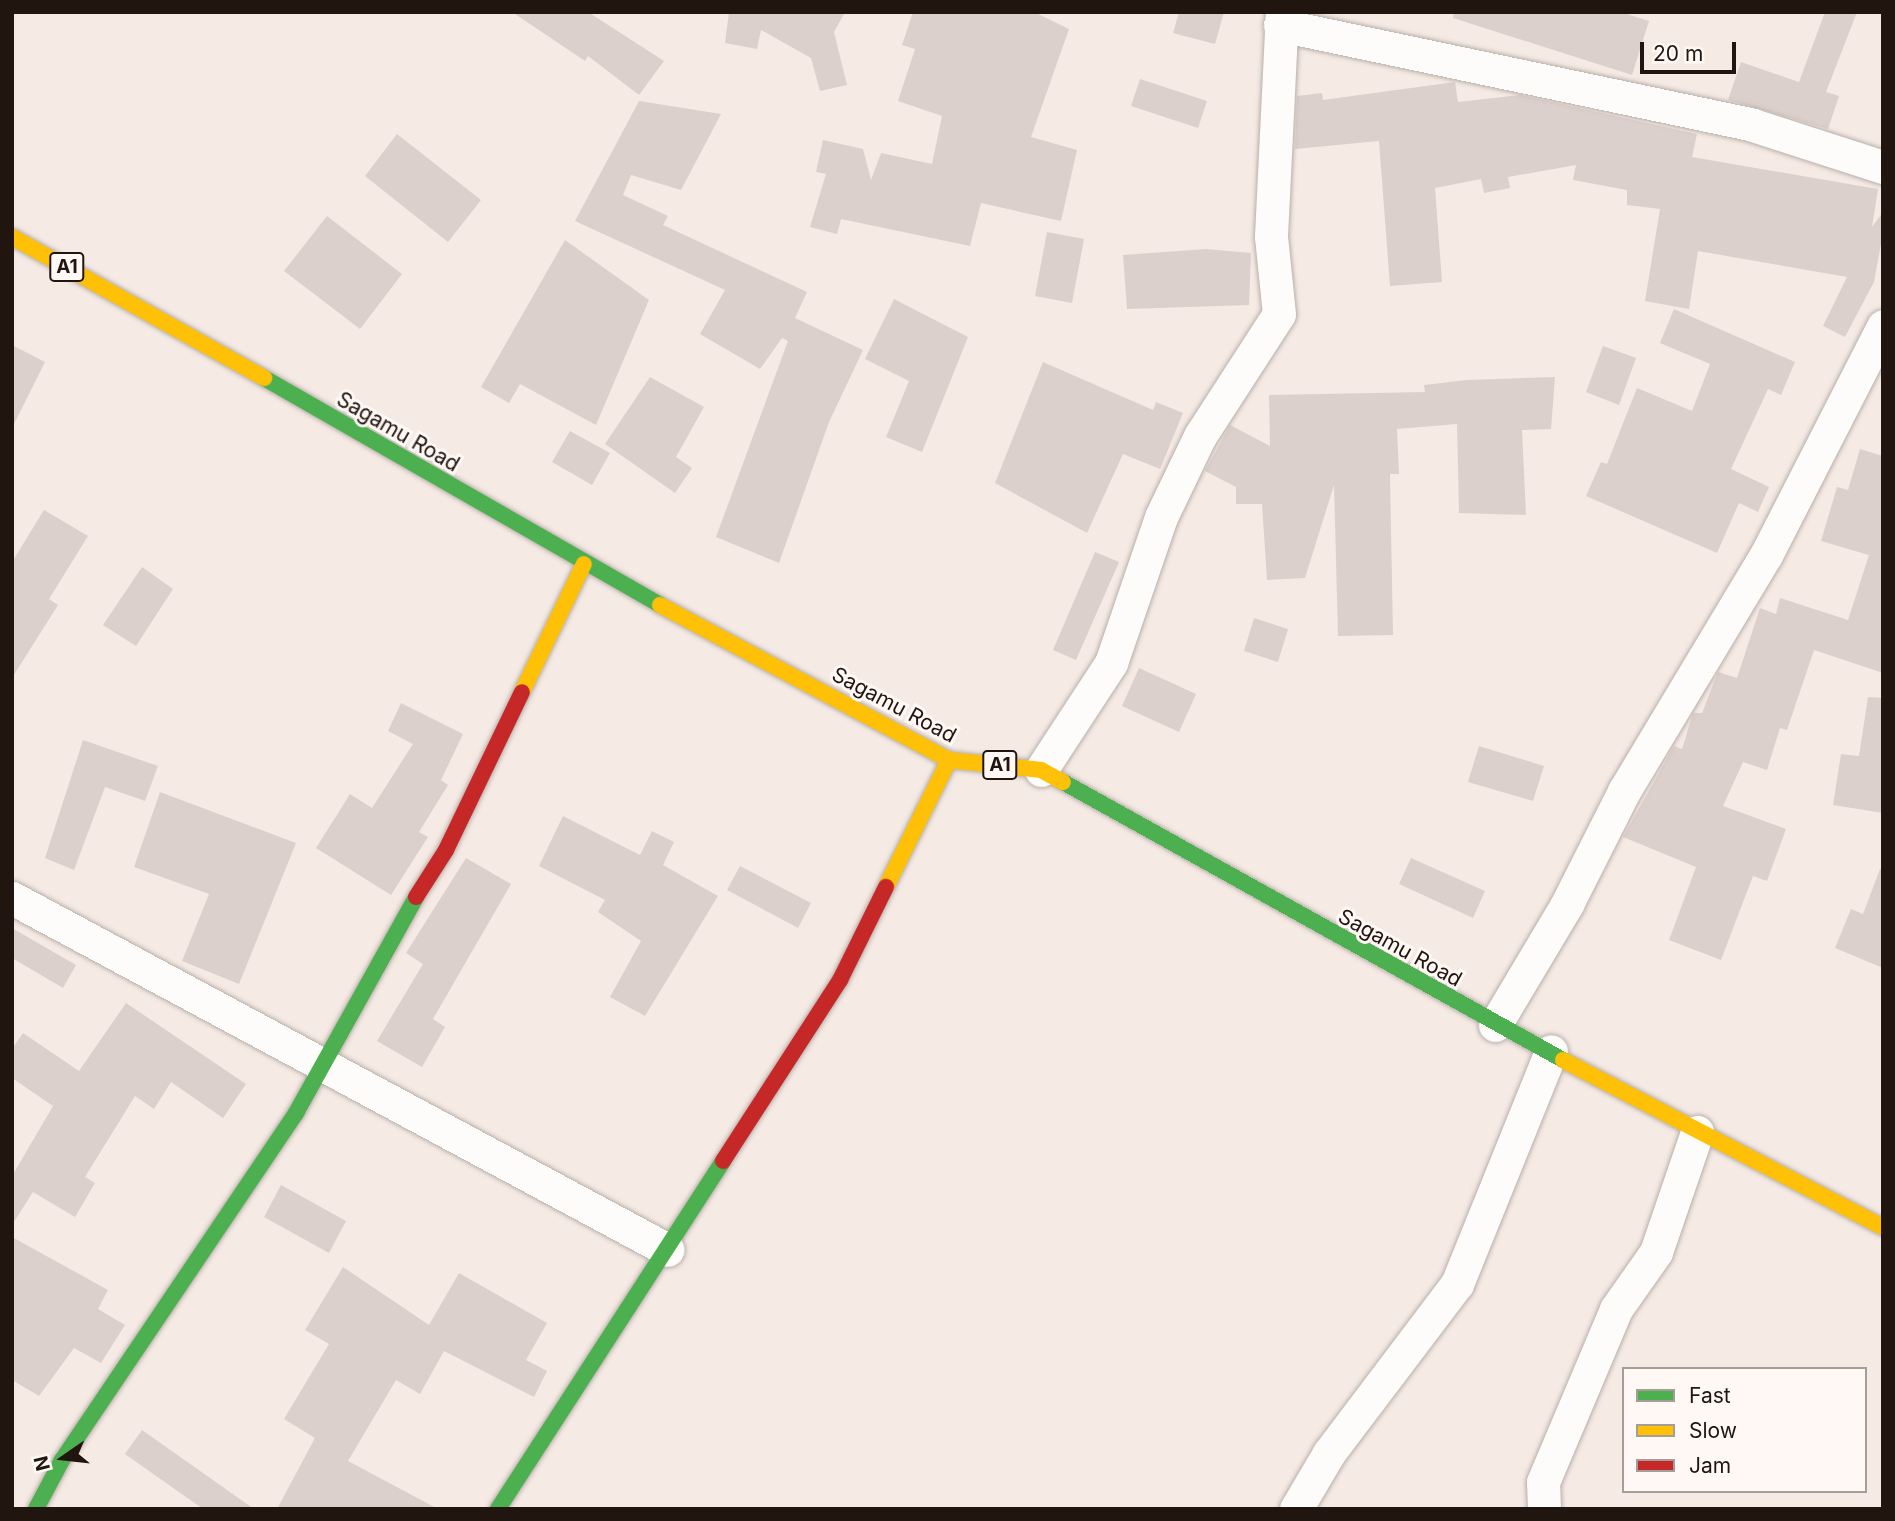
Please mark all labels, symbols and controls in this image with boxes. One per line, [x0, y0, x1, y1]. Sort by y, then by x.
scale bar [1643, 28, 1739, 72]
text: 20 m [1653, 41, 1703, 66]
road number: A1 [48, 252, 86, 282]
street label: Sagamu Road [332, 387, 464, 477]
street label: Sagamu Road [827, 662, 961, 748]
road number: A1 [981, 750, 1019, 780]
street label: Sagamu Road [1334, 904, 1466, 992]
legend [1622, 1367, 1867, 1493]
text: Fast [1689, 1383, 1731, 1408]
text: Slow [1689, 1418, 1737, 1443]
north arrow [28, 1423, 98, 1493]
text: N [29, 1453, 55, 1473]
text: Jam [1689, 1453, 1731, 1478]

